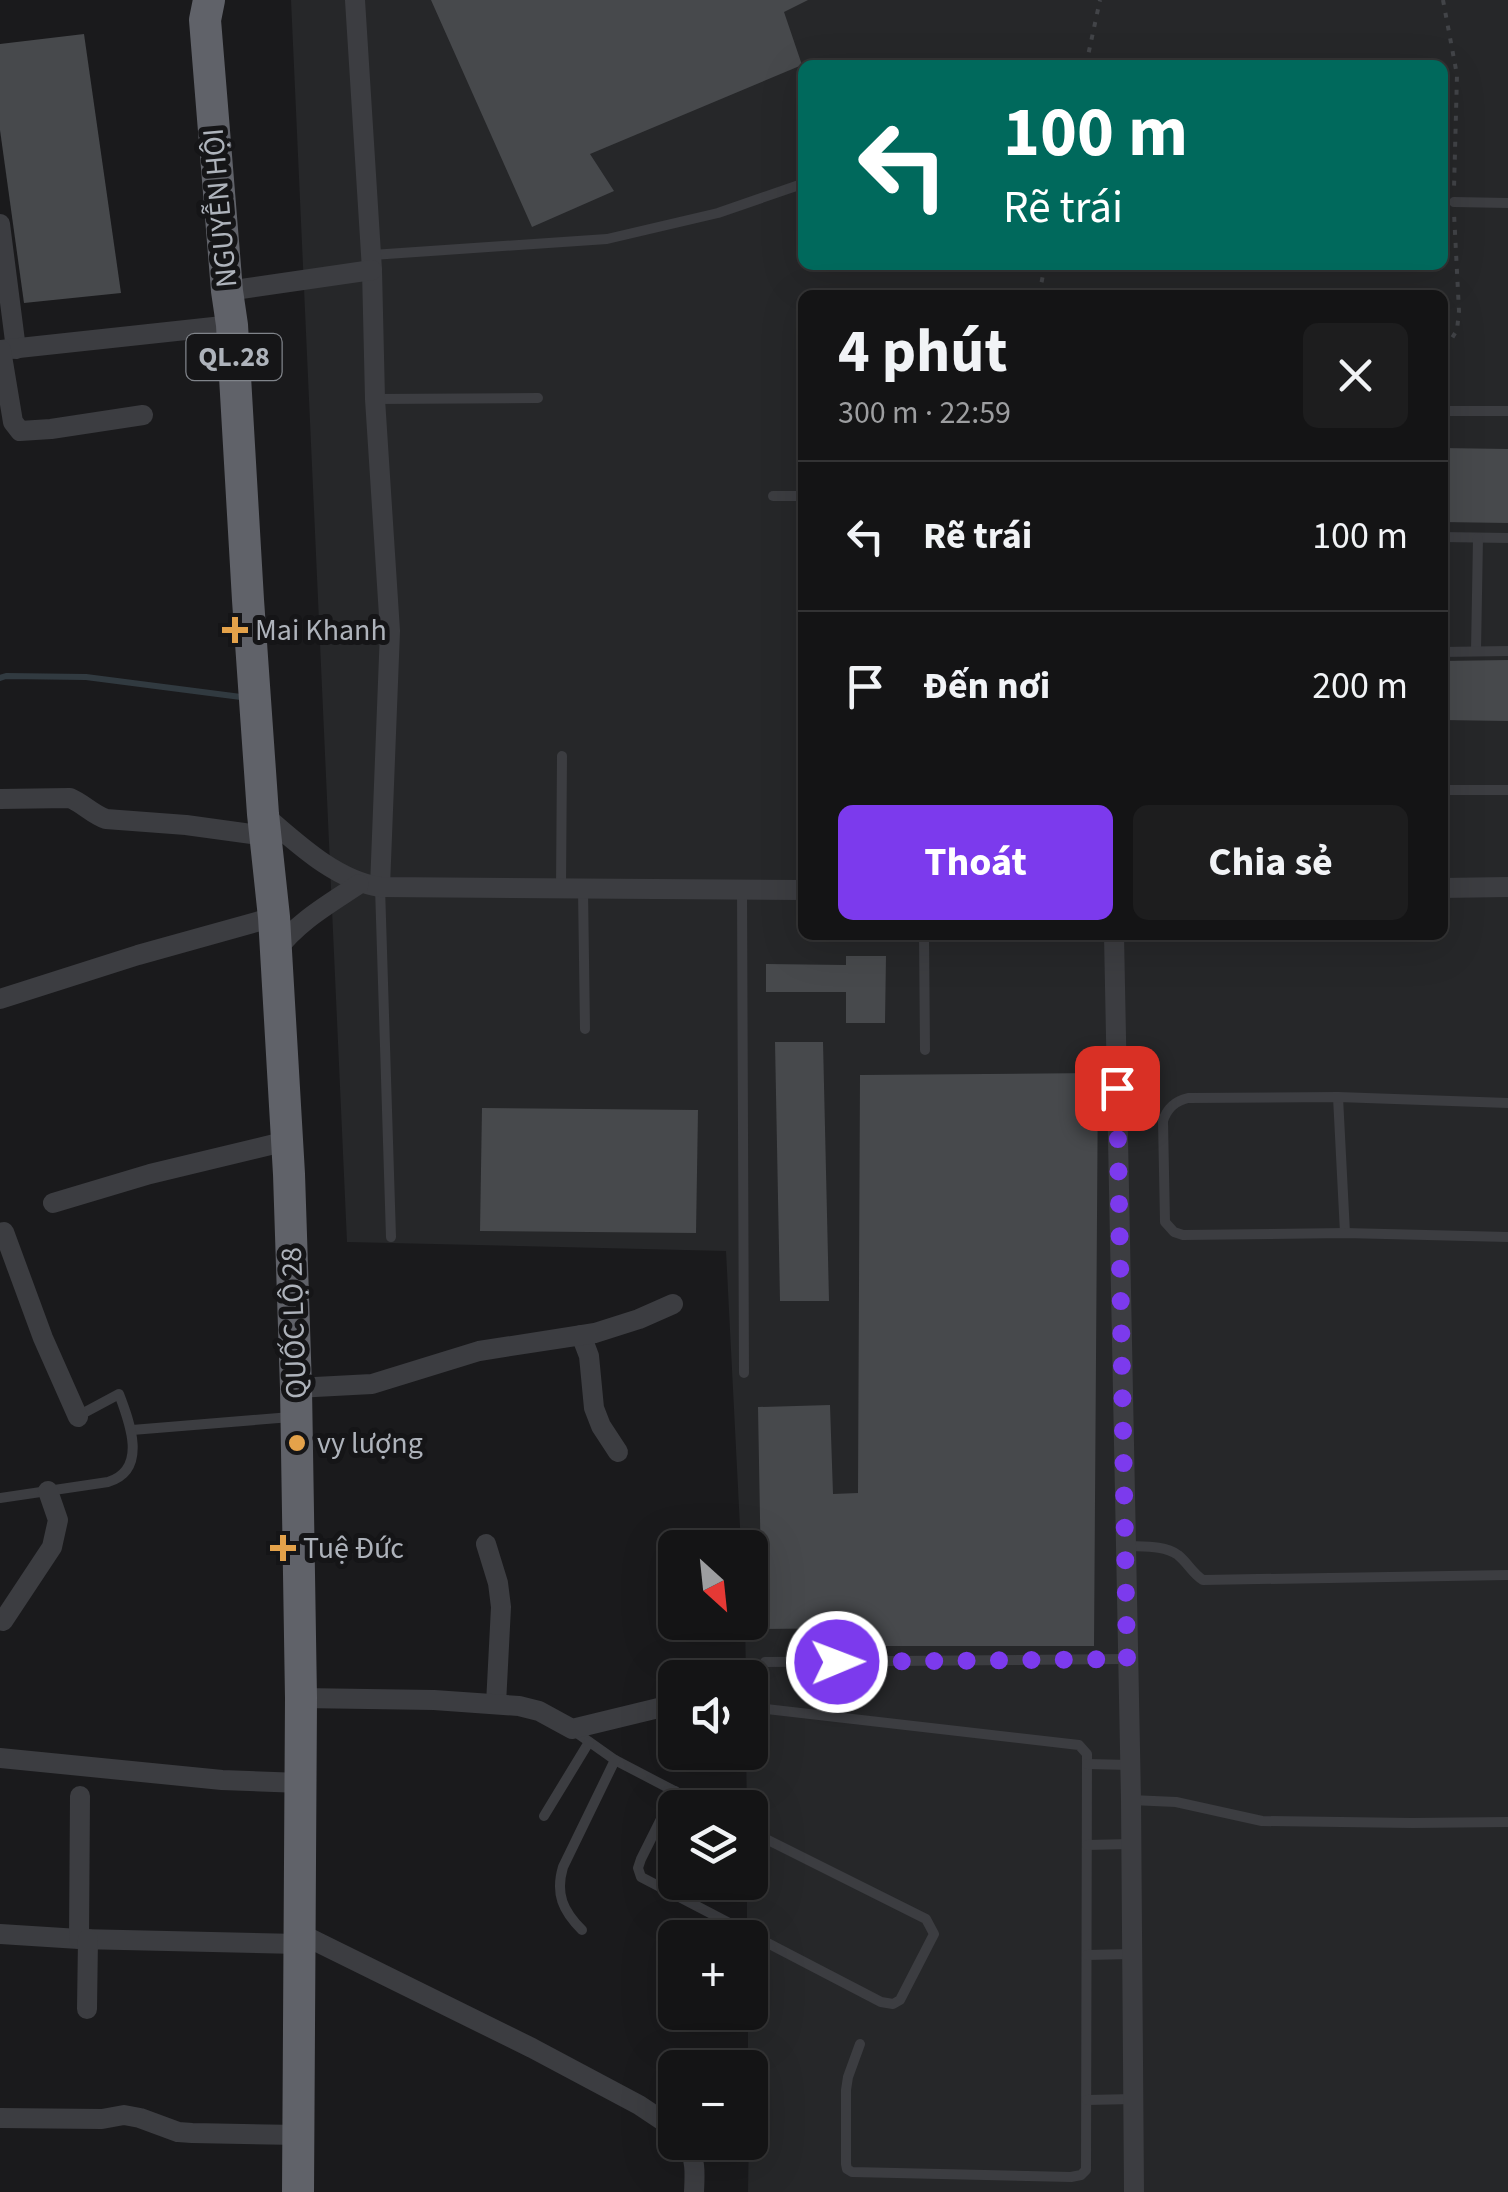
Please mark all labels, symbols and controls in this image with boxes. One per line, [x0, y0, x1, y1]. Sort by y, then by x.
text: 100 m [1003, 83, 1188, 183]
icon: left [838, 100, 968, 230]
street label: NGUYỄN HỘI [192, 127, 248, 289]
text: Rẽ trái [1003, 176, 1123, 240]
text: 4 phút [838, 310, 1007, 395]
button: close [1303, 323, 1408, 428]
road number: QL.28 [186, 334, 282, 380]
text: 300 m · 22:59 [838, 390, 1011, 436]
icon: left [838, 509, 893, 564]
text: Rẽ trái [923, 509, 1032, 563]
text: 100 m [1312, 509, 1408, 563]
place label: Mai Khanh [255, 609, 387, 652]
marker: Mai Khanh [224, 619, 246, 641]
icon: arrive [838, 659, 893, 714]
text: Đến nơi [923, 659, 1050, 713]
text: 200 m [1312, 659, 1408, 713]
button: Thoát [838, 805, 1113, 920]
button: Chia sẻ [1133, 805, 1408, 920]
pin [1075, 1046, 1160, 1131]
icon: arrive [1090, 1061, 1145, 1116]
street label: QUỐC LỘ 28 [270, 1246, 318, 1400]
place label: vy lượng [317, 1422, 423, 1465]
marker: vy lượng [286, 1432, 308, 1454]
place label: Tuệ Đức [303, 1527, 404, 1570]
north arrow [658, 1530, 768, 1640]
map controls [658, 1530, 768, 2160]
marker: Tuệ Đức [272, 1537, 294, 1559]
position arrow [785, 1610, 889, 1714]
button: sound [658, 1660, 768, 1770]
button: layers [658, 1790, 768, 1900]
button: + [658, 1920, 768, 2030]
button: − [658, 2050, 768, 2160]

